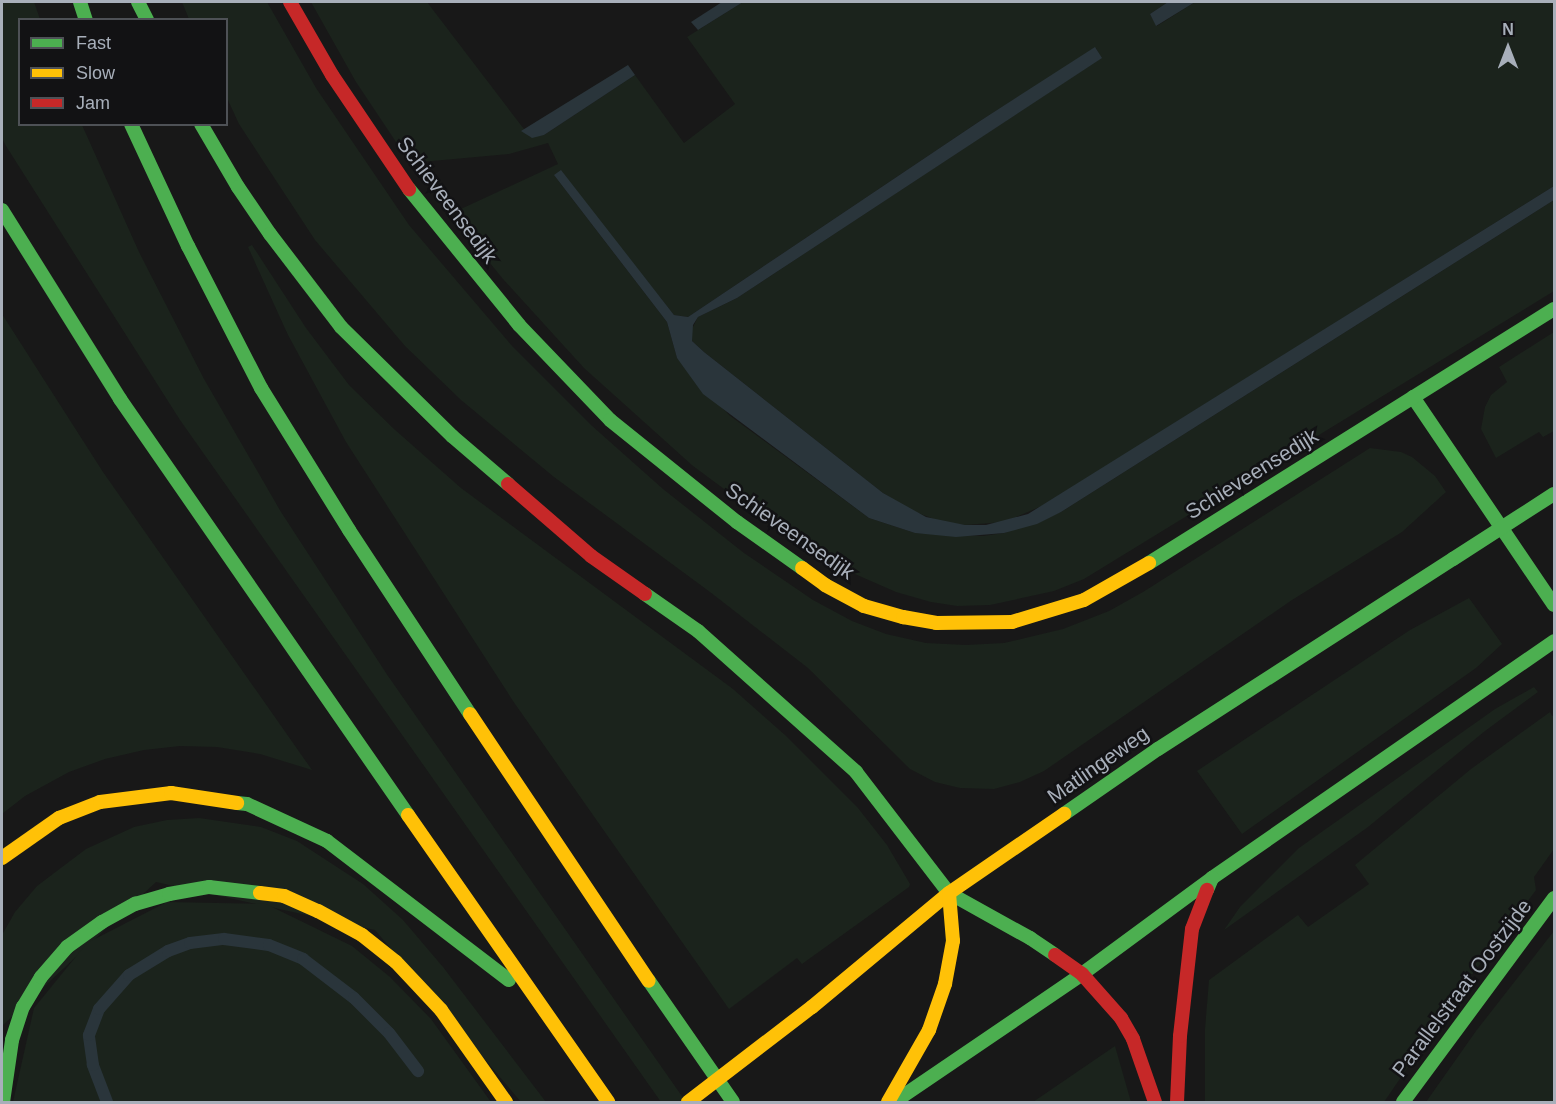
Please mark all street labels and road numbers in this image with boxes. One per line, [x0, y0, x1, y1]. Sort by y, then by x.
street label: Schieveensedijk [391, 132, 503, 268]
street label: Schieveensedijk [1181, 423, 1323, 525]
street label: Schieveensedijk [721, 477, 859, 585]
street label: Matlingeweg [1042, 721, 1154, 809]
street label: Parallelstraat Oostzijde [1387, 894, 1537, 1082]

